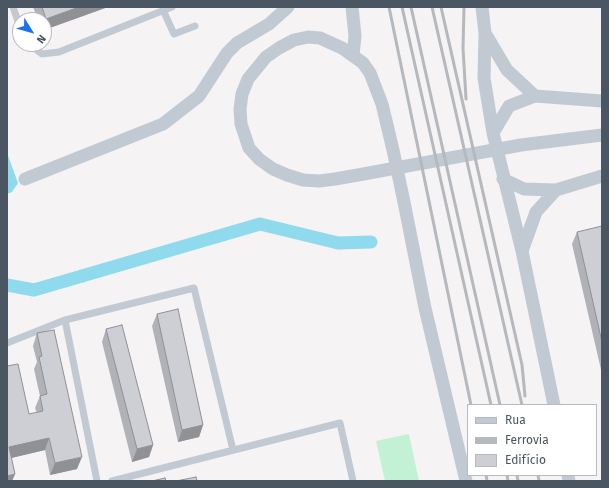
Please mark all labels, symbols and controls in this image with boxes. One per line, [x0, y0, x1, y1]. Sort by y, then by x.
north arrow [12, 12, 52, 52]
text: N [34, 32, 49, 46]
legend [467, 404, 597, 476]
text: Rua [505, 413, 526, 427]
text: Ferrovia [505, 433, 549, 447]
text: Edifício [505, 453, 546, 467]

